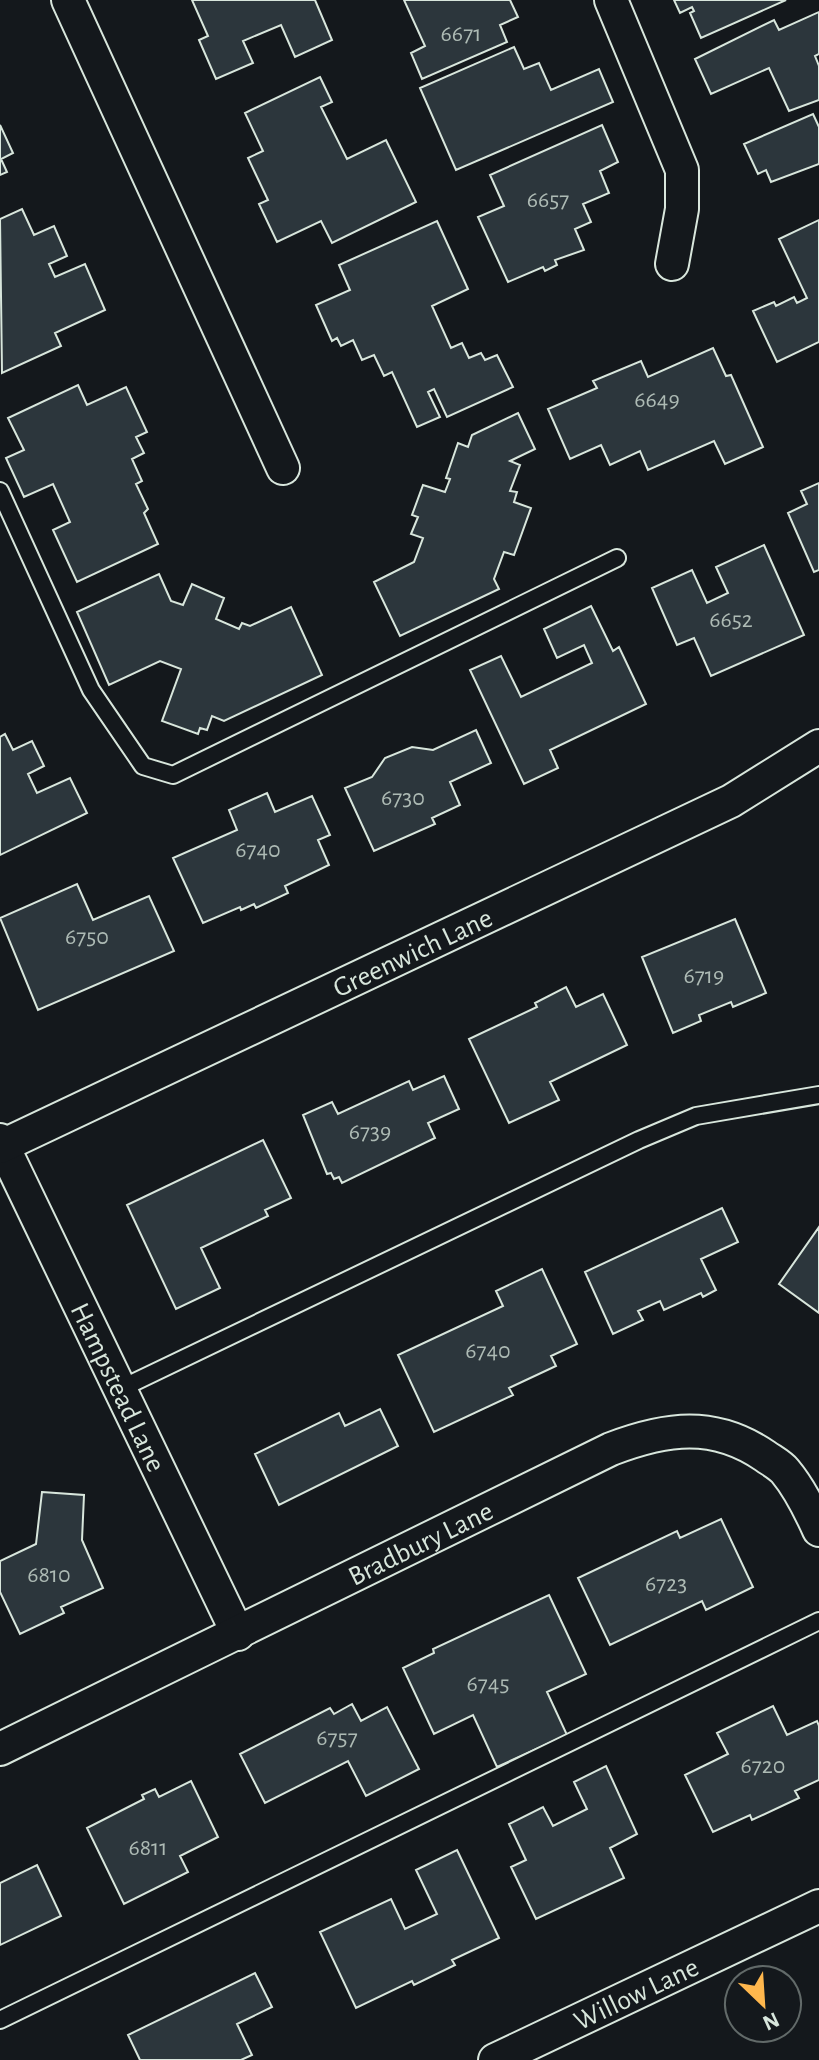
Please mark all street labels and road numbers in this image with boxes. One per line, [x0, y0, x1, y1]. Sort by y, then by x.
street label: Greenwich Lane [329, 904, 497, 1003]
street label: Hampstead Lane [65, 1299, 170, 1476]
street label: Bradbury Lane [344, 1497, 498, 1592]
street label: Willow Lane [570, 1953, 703, 2036]

